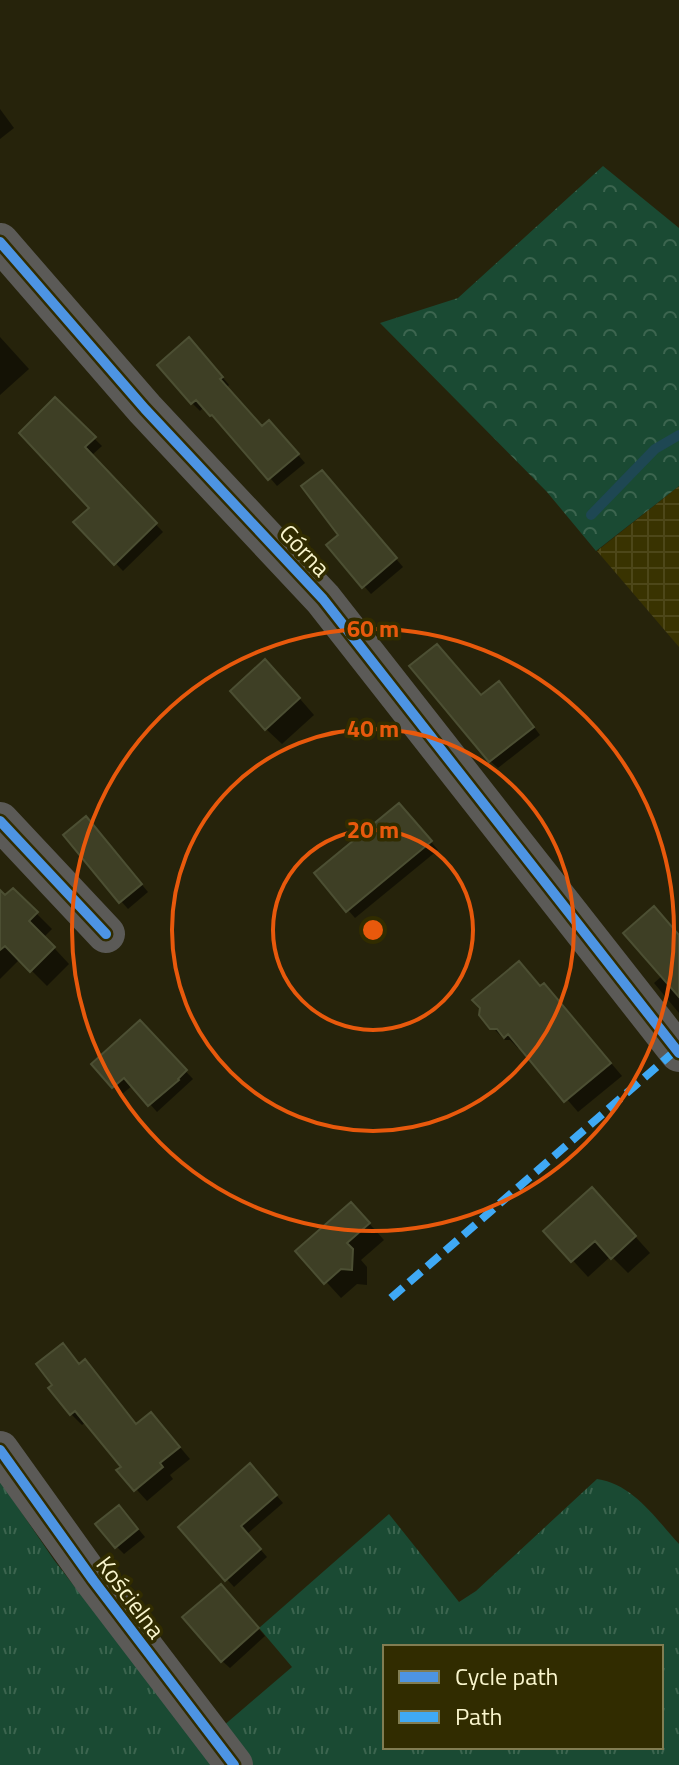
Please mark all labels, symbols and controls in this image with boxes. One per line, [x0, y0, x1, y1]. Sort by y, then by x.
street label: Górna [271, 516, 339, 584]
text: 60 m [347, 610, 399, 646]
text: 40 m [347, 710, 399, 746]
text: 20 m [347, 811, 399, 847]
centre of rings [359, 916, 387, 944]
street label: Kościelna [88, 1548, 174, 1646]
legend [383, 1645, 663, 1749]
text: Cycle path [455, 1658, 558, 1694]
text: Path [455, 1698, 502, 1734]

